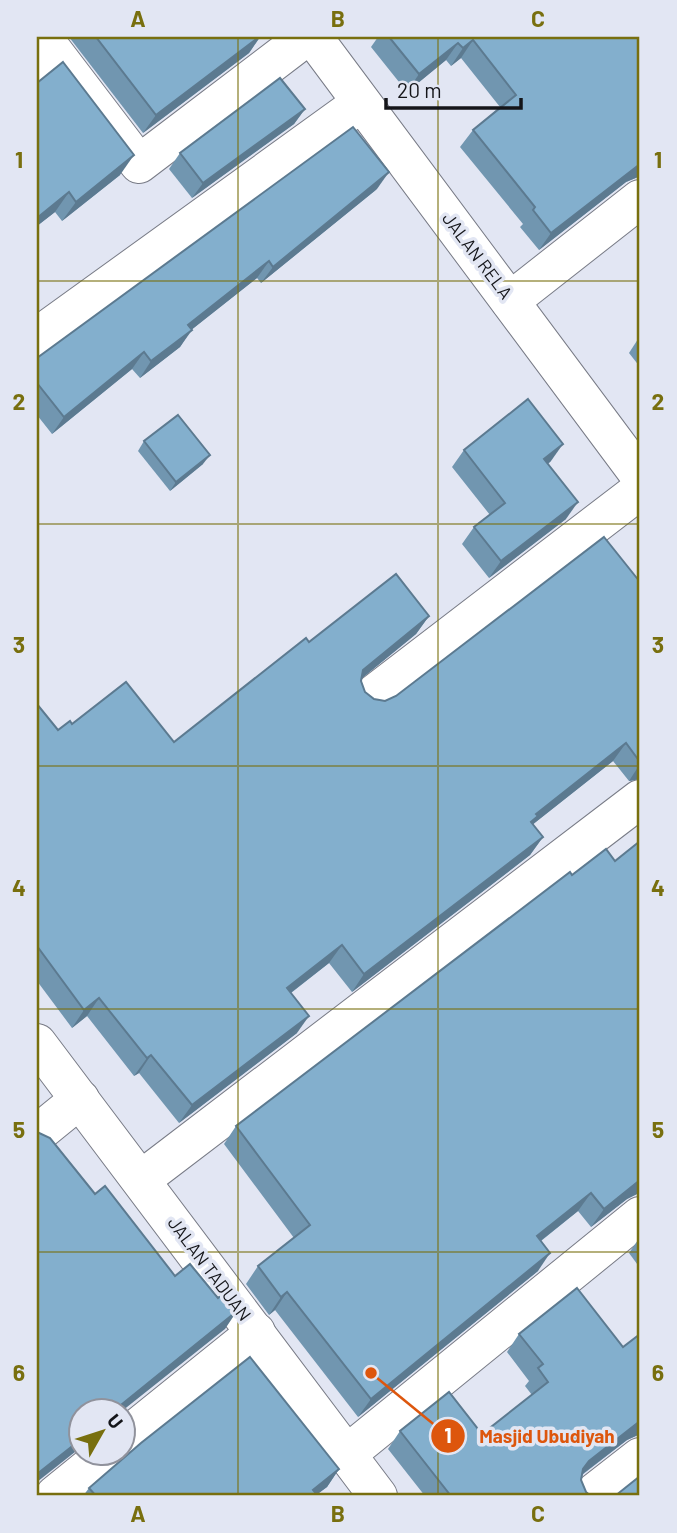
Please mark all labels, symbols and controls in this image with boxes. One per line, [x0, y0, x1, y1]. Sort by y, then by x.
text: A [130, 4, 146, 32]
text: B [331, 4, 345, 32]
text: C [531, 4, 545, 32]
scale bar [386, 66, 521, 110]
text: 20 m [397, 77, 442, 102]
text: 1 [15, 145, 23, 173]
text: 1 [654, 145, 662, 173]
street label: JALAN RELA [438, 208, 518, 303]
text: 2 [13, 387, 25, 415]
text: 2 [652, 387, 664, 415]
text: 3 [13, 630, 25, 658]
text: 3 [652, 630, 664, 658]
text: 4 [12, 873, 26, 901]
text: 4 [651, 873, 665, 901]
text: 5 [13, 1115, 25, 1143]
text: 5 [652, 1115, 664, 1143]
street label: JALAN TADUAN [163, 1212, 256, 1325]
text: 6 [13, 1358, 25, 1386]
text: 6 [652, 1358, 664, 1386]
north arrow [66, 1396, 136, 1466]
text: U [103, 1409, 128, 1433]
callout: Masjid Ubudiyah [430, 1416, 629, 1456]
text: 1 [444, 1422, 452, 1447]
text: Masjid Ubudiyah [479, 1424, 615, 1447]
text: A [130, 1499, 146, 1527]
text: B [331, 1499, 345, 1527]
text: C [531, 1499, 545, 1527]

